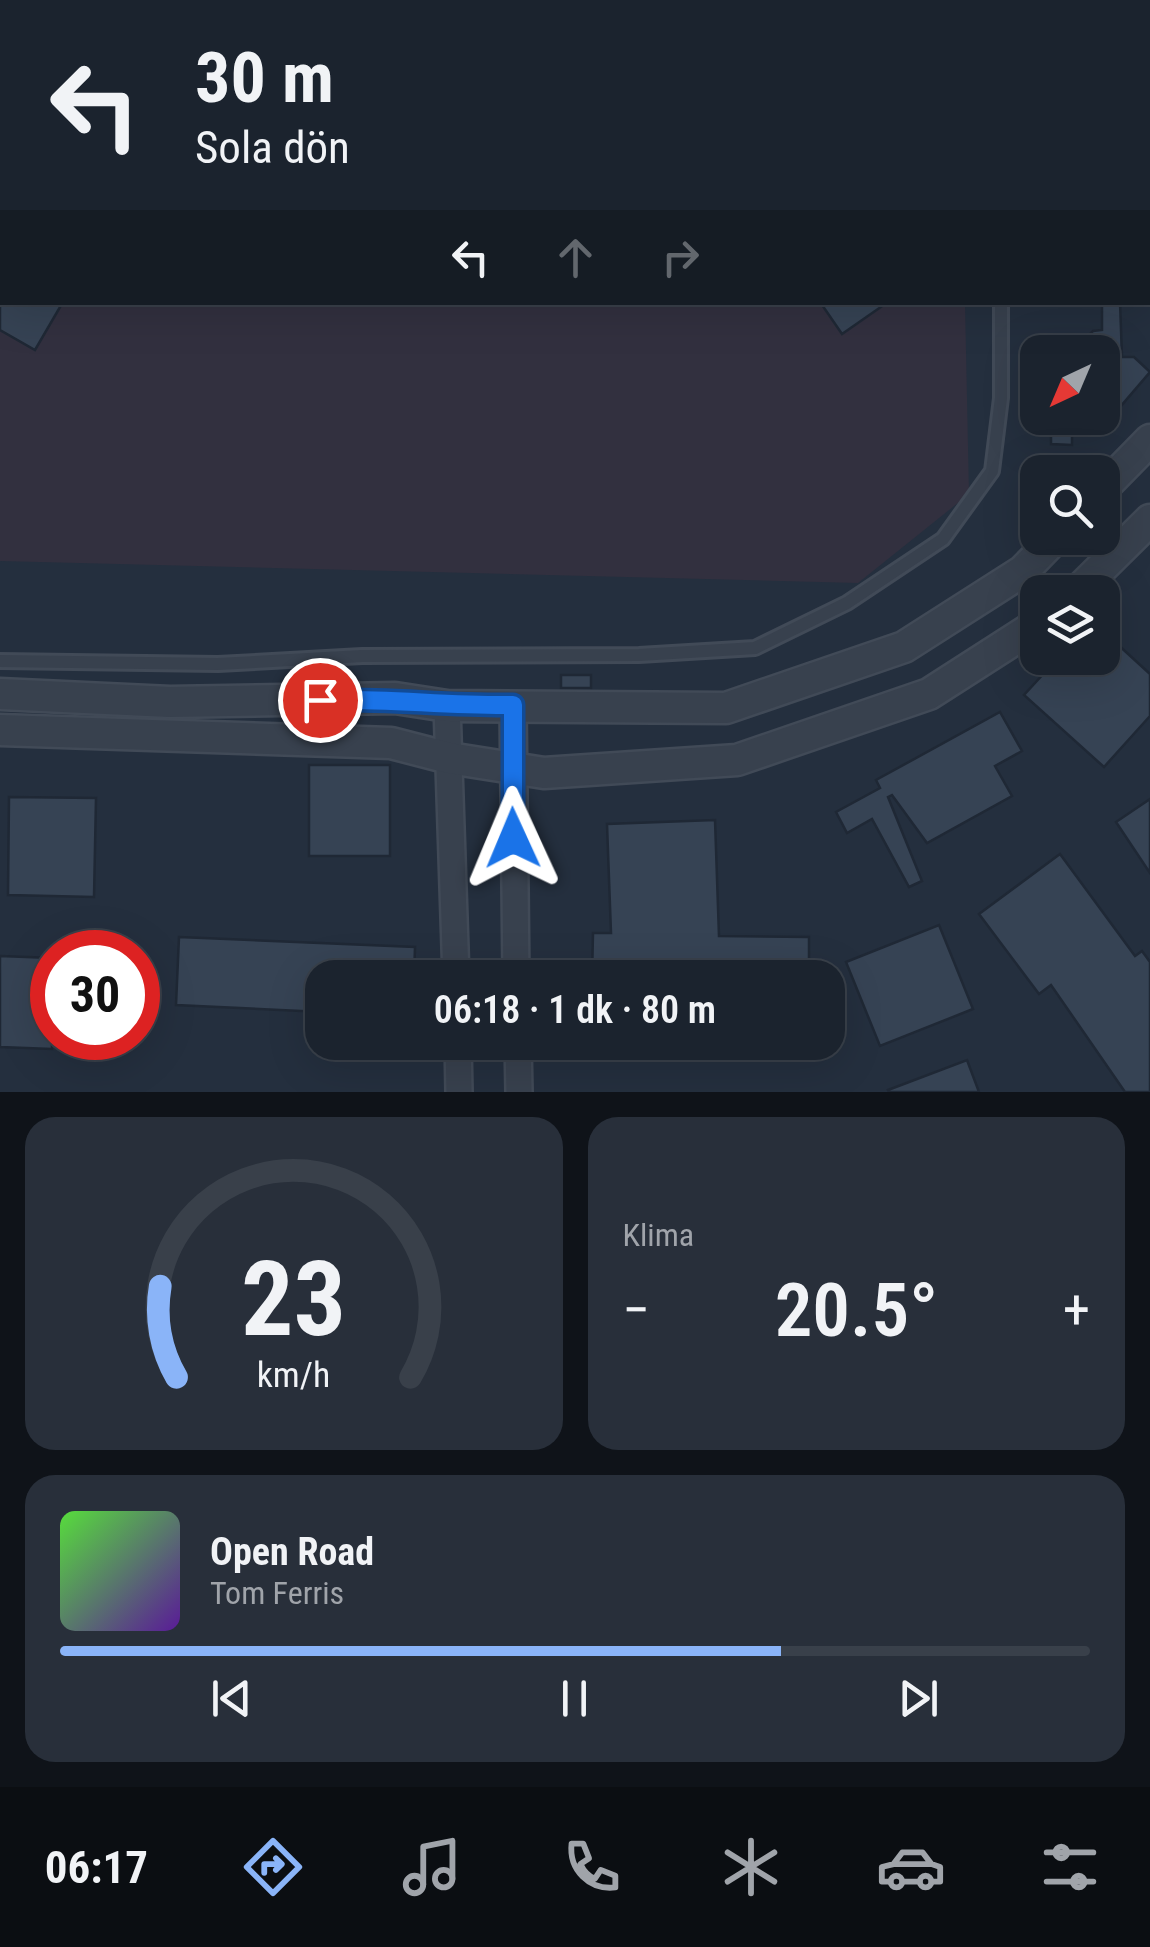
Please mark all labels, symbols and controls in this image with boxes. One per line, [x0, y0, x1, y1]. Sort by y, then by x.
text: 30 m [195, 37, 334, 119]
icon: left [30, 40, 160, 170]
text: Sola dön [195, 121, 350, 174]
icon: left [443, 230, 498, 285]
icon: ahead [548, 230, 603, 285]
icon: right [653, 230, 708, 285]
north arrow [1020, 335, 1120, 435]
map controls [1020, 335, 1120, 675]
button: search [1020, 455, 1120, 555]
button: layers [1020, 575, 1120, 675]
pin [278, 658, 363, 743]
icon: arrive [293, 673, 348, 728]
position arrow [461, 786, 565, 890]
speed limit sign: 30 [30, 930, 160, 1060]
text: 06:18 · 1 dk · 80 m [434, 988, 716, 1032]
text: Klima [623, 1216, 694, 1254]
text: 23 [241, 1239, 346, 1360]
text: 20.5° [775, 1266, 938, 1354]
text: − [623, 1278, 650, 1342]
text: + [1063, 1278, 1090, 1342]
text: km/h [257, 1354, 331, 1396]
text: Open Road [210, 1530, 374, 1574]
text: Tom Ferris [210, 1574, 344, 1612]
icon: previous [204, 1671, 259, 1726]
icon: pause [547, 1671, 602, 1726]
icon: next [891, 1671, 946, 1726]
icon: directions [238, 1832, 308, 1902]
icon: music [397, 1832, 467, 1902]
icon: phone [557, 1832, 627, 1902]
icon: climate [716, 1832, 786, 1902]
icon: car [876, 1832, 946, 1902]
icon: filters [1035, 1832, 1105, 1902]
text: 06:17 [45, 1841, 148, 1894]

